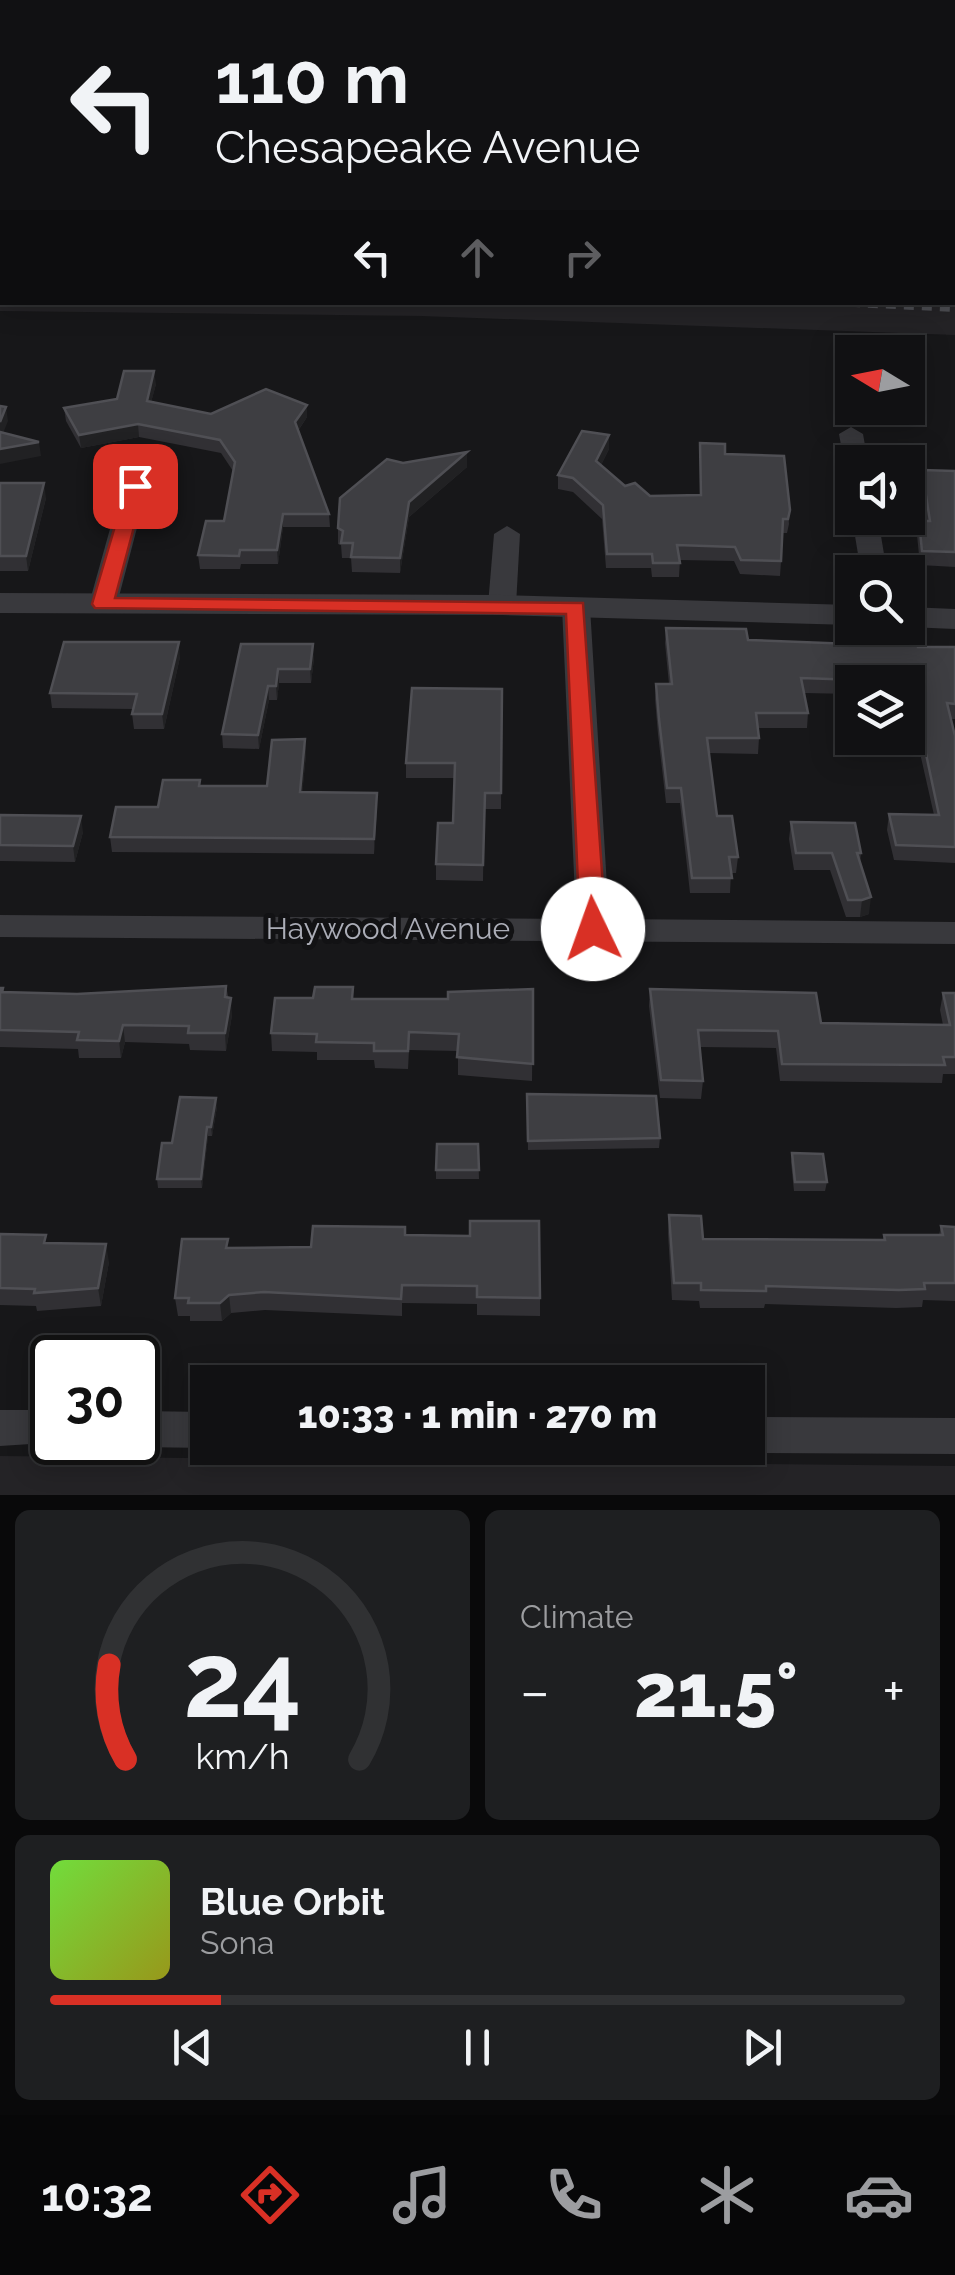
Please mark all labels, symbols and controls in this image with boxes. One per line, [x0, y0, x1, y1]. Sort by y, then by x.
text: 110 m [215, 37, 409, 119]
icon: left [50, 40, 180, 170]
text: Chesapeake Avenue [215, 121, 641, 174]
icon: left [345, 230, 400, 285]
icon: ahead [450, 230, 505, 285]
icon: right [555, 230, 610, 285]
north arrow [835, 335, 925, 425]
map controls [835, 335, 925, 755]
pin [93, 444, 178, 529]
button: sound [835, 445, 925, 535]
icon: arrive [108, 459, 163, 514]
button: search [835, 555, 925, 645]
button: layers [835, 665, 925, 755]
position arrow [541, 877, 645, 981]
street label: Haywood Avenue [266, 911, 510, 946]
speed limit sign: 30 [30, 1335, 160, 1465]
text: 10:33 · 1 min · 270 m [298, 1392, 657, 1437]
text: Climate [520, 1598, 634, 1635]
text: 24 [183, 1619, 302, 1741]
text: 21.5° [634, 1646, 798, 1735]
text: − [520, 1659, 550, 1724]
text: + [882, 1659, 905, 1724]
text: km/h [195, 1735, 290, 1777]
text: Blue Orbit [200, 1879, 385, 1924]
text: Sona [200, 1924, 275, 1961]
icon: previous [165, 2020, 220, 2075]
icon: pause [450, 2020, 505, 2075]
icon: next [735, 2020, 790, 2075]
icon: directions [235, 2160, 305, 2230]
icon: music [387, 2160, 457, 2230]
icon: phone [539, 2160, 609, 2230]
icon: climate [692, 2160, 762, 2230]
icon: car [844, 2160, 914, 2230]
text: 10:32 [41, 2169, 153, 2222]

